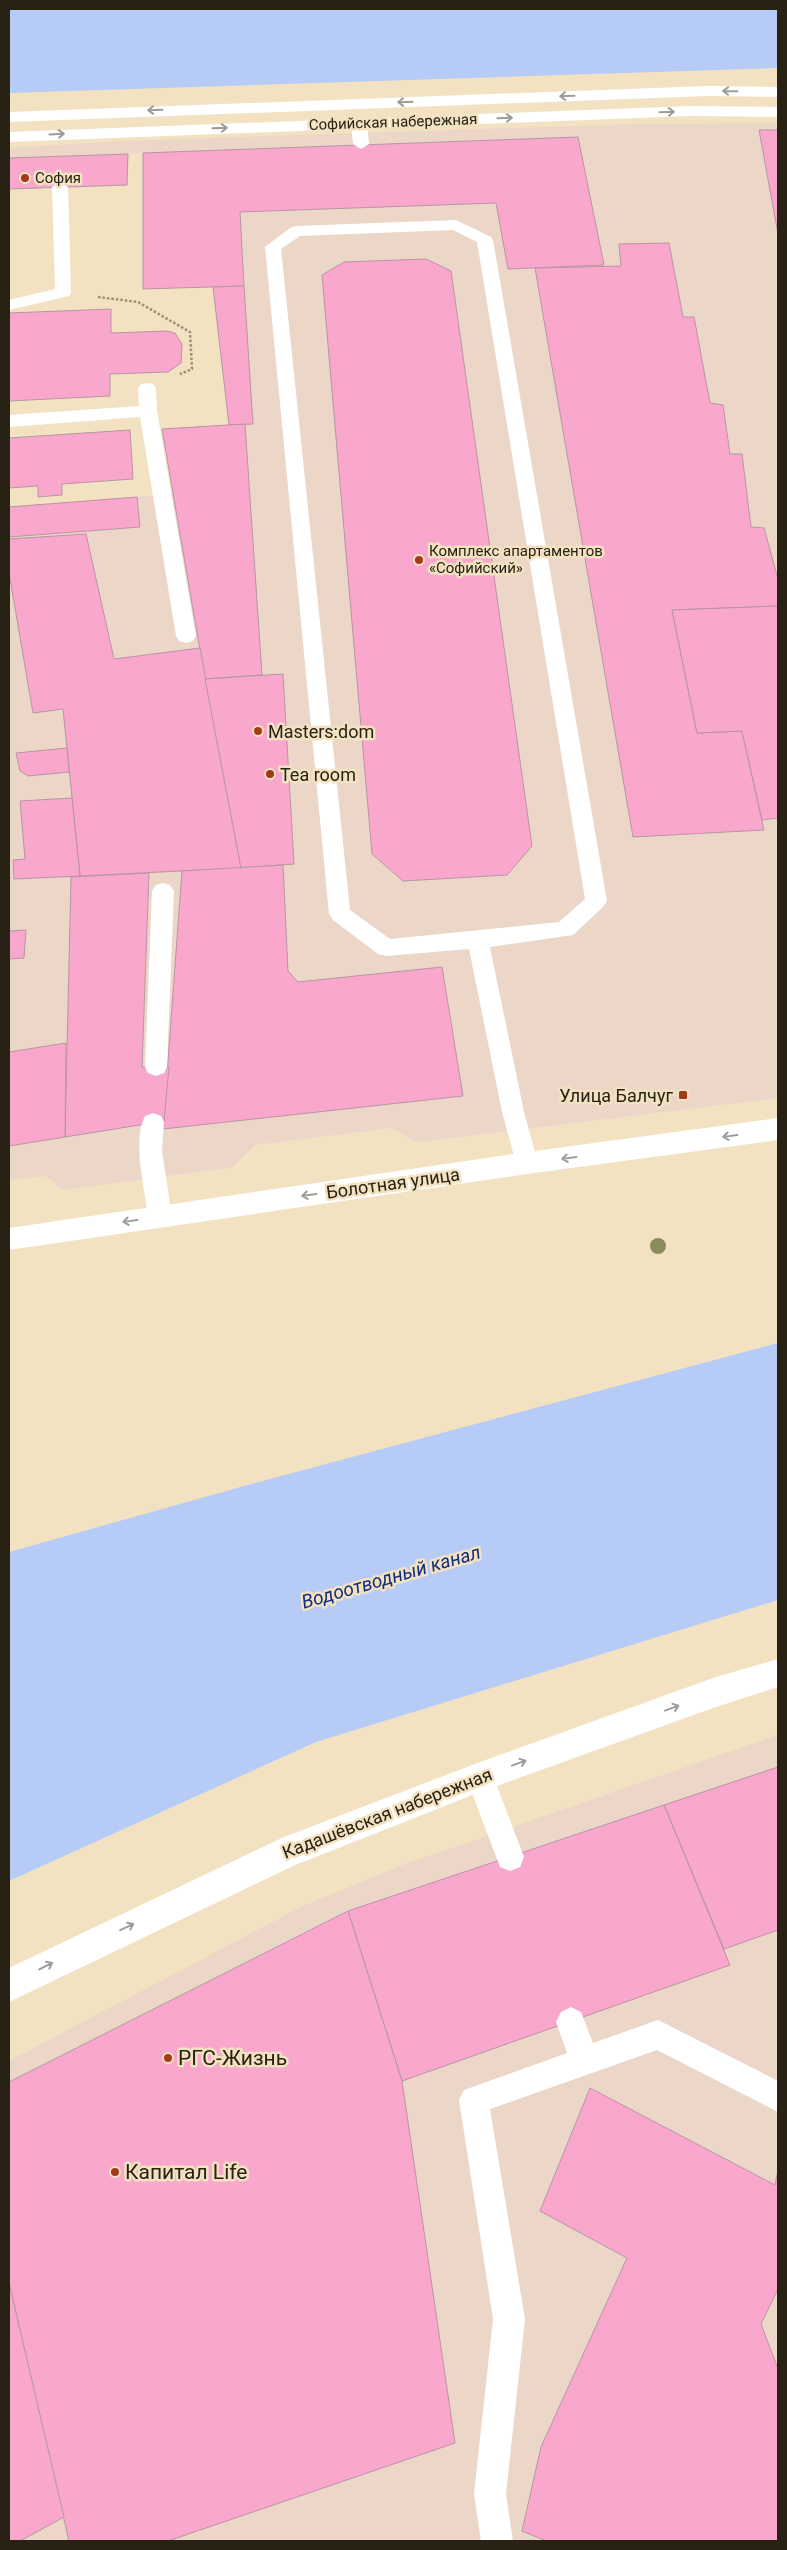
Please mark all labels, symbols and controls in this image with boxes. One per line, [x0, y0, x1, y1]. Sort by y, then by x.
one-way arrow [722, 86, 738, 96]
one-way arrow [559, 91, 575, 100]
one-way arrow [397, 97, 413, 106]
one-way arrow [147, 106, 163, 115]
one-way arrow [658, 107, 675, 117]
street label: Софийская набережная [308, 110, 478, 134]
one-way arrow [496, 113, 512, 123]
one-way arrow [212, 123, 228, 133]
one-way arrow [49, 130, 65, 139]
place label: София [35, 169, 81, 187]
marker: София [19, 172, 31, 184]
place label: Комплекс апартаментов «Софийский» [429, 542, 603, 577]
marker: Комплекс апартаментов «Софийский» [413, 554, 425, 566]
place label: Masters:dom [268, 721, 374, 742]
marker: Masters:dom [252, 725, 264, 737]
place label: Tea room [280, 764, 356, 785]
marker: Tea room [264, 768, 276, 780]
place label: Улица Балчуг [559, 1085, 673, 1106]
marker: Улица Балчуг [677, 1089, 689, 1101]
one-way arrow [722, 1131, 738, 1141]
one-way arrow [561, 1153, 577, 1163]
street label: Болотная улица [325, 1163, 461, 1203]
one-way arrow [301, 1190, 317, 1200]
one-way arrow [123, 1217, 139, 1227]
water label: Водоотводный канал [299, 1540, 484, 1614]
one-way arrow [663, 1703, 679, 1712]
one-way arrow [511, 1758, 526, 1767]
street label: Кадашёвская набережная [279, 1763, 495, 1863]
one-way arrow [119, 1921, 134, 1931]
one-way arrow [38, 1961, 53, 1970]
place label: РГС-Жизнь [178, 2046, 287, 2070]
marker: РГС-Жизнь [162, 2052, 174, 2064]
place label: Капитал Life [125, 2160, 247, 2184]
marker: Капитал Life [109, 2166, 121, 2178]

